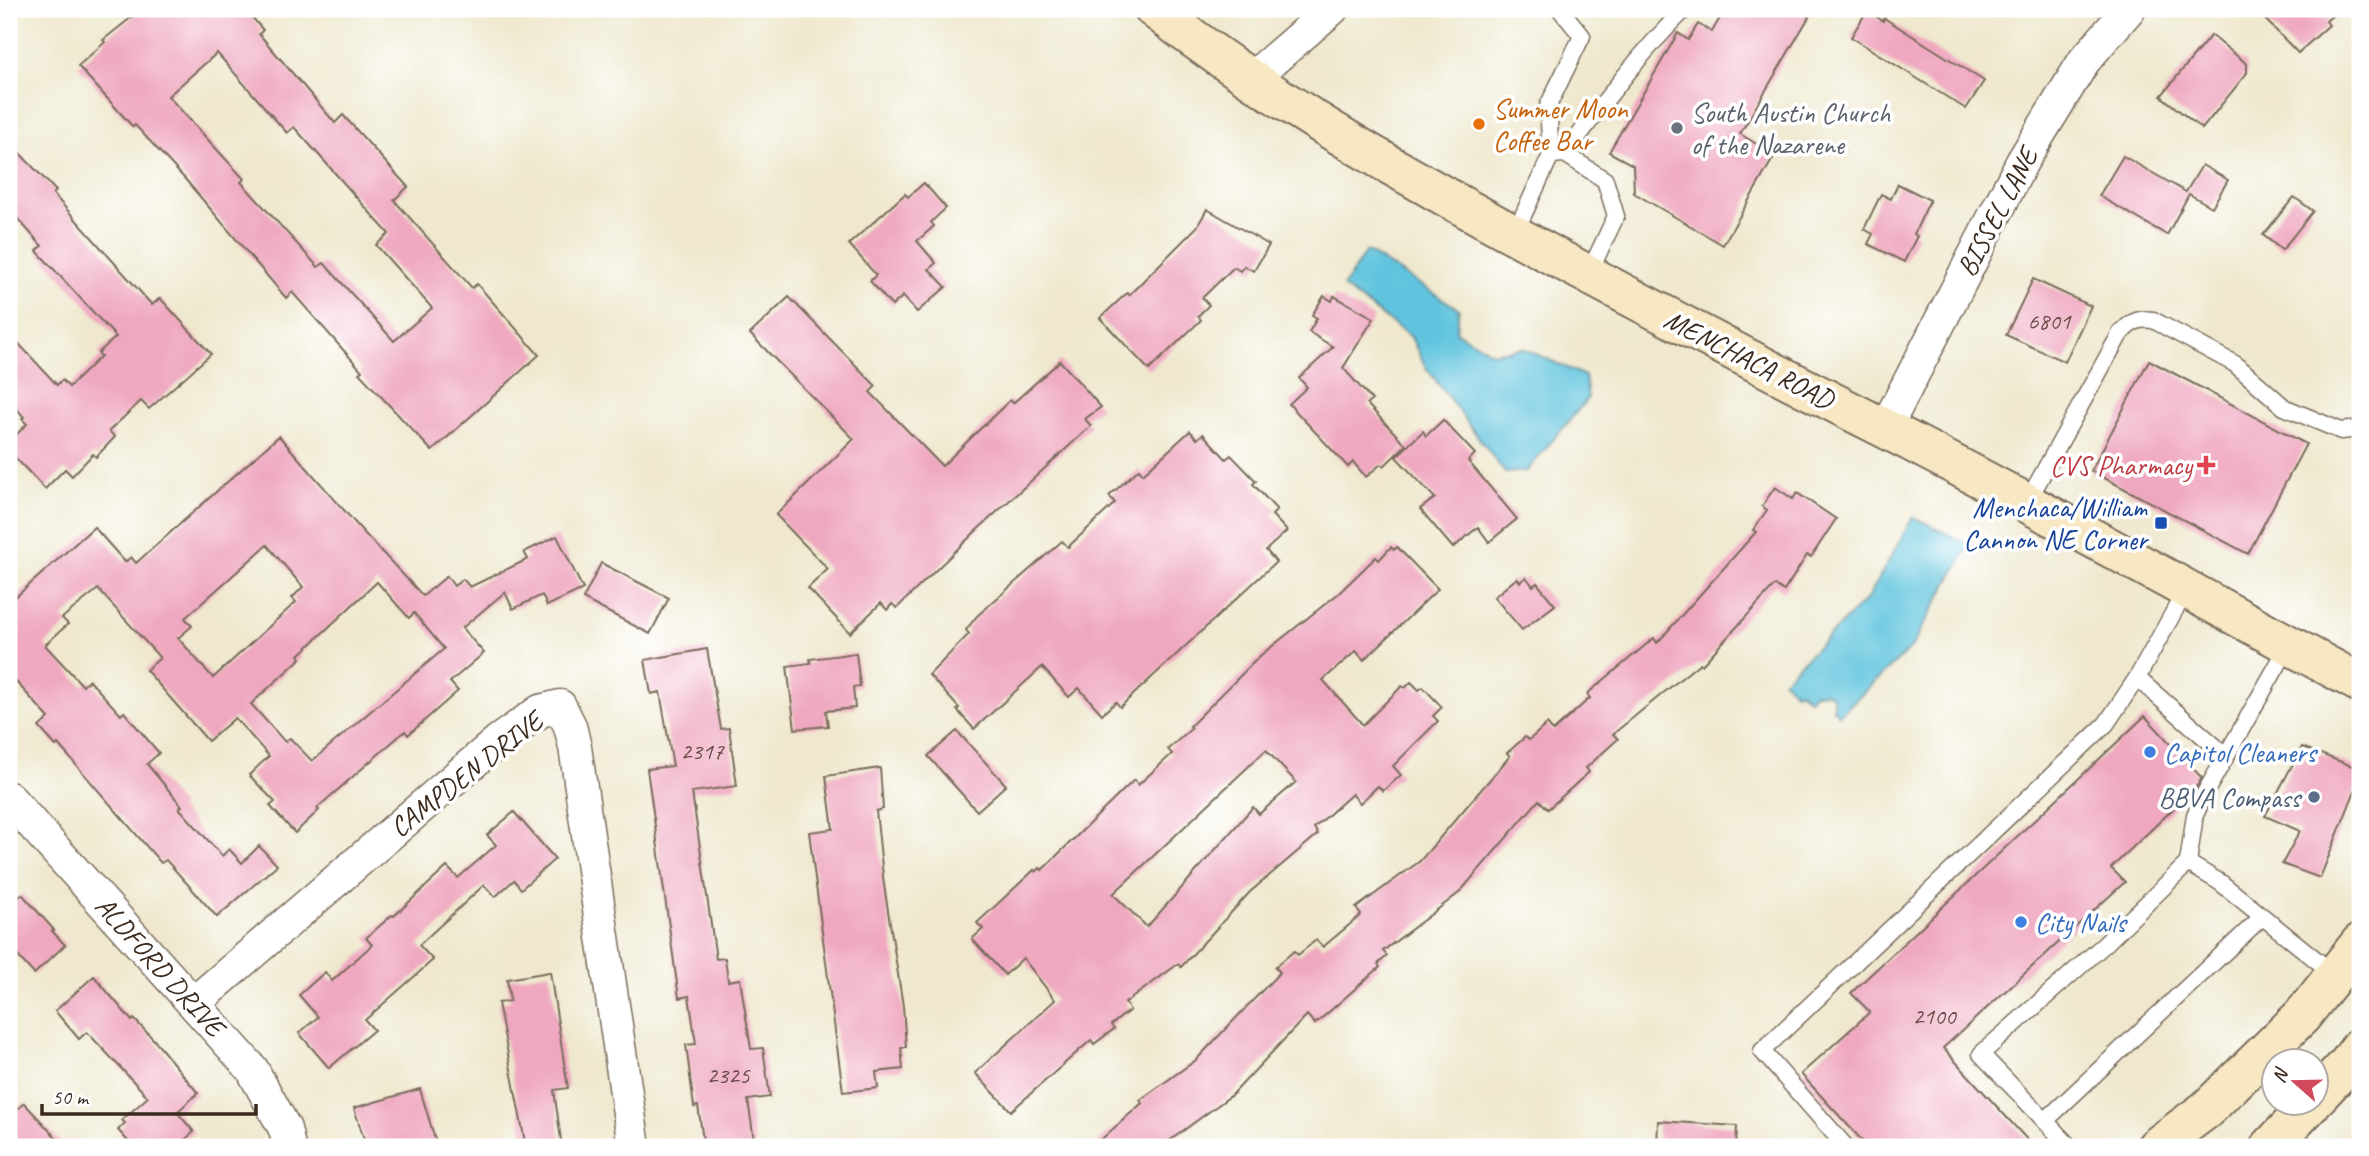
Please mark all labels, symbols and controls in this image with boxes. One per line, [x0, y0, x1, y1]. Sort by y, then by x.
place label: Summer Moon Coffee Bar [1493, 91, 1629, 158]
place label: South Austin Church of the Nazarene [1691, 95, 1891, 162]
marker: Summer Moon Coffee Bar [1471, 116, 1487, 132]
marker: South Austin Church of the Nazarene [1669, 120, 1685, 136]
street label: BISSEL LANE [1949, 139, 2047, 282]
street label: MENCHACA ROAD [1659, 301, 1842, 418]
house number: 6801 [2027, 306, 2072, 336]
place label: CVS Pharmacy [2050, 448, 2194, 483]
marker: CVS Pharmacy [2198, 457, 2214, 473]
place label: Menchaca/William Cannon NE Corner [1963, 490, 2149, 557]
marker: Menchaca/William Cannon NE Corner [2153, 515, 2169, 531]
street label: CAMPDEN DRIVE [383, 702, 552, 844]
place label: Capitol Cleaners [2164, 735, 2318, 770]
house number: 2317 [680, 736, 725, 766]
marker: Capitol Cleaners [2142, 744, 2158, 760]
place label: BBVA Compass [2159, 780, 2302, 815]
marker: BBVA Compass [2306, 789, 2322, 805]
street label: ALDFORD DRIVE [88, 889, 234, 1046]
place label: City Nails [2035, 905, 2128, 940]
marker: City Nails [2013, 914, 2029, 930]
house number: 2100 [1912, 1001, 1958, 1031]
north arrow [2260, 1048, 2330, 1118]
house number: 2325 [706, 1060, 751, 1090]
text: N [2267, 1064, 2294, 1086]
scale bar [42, 1072, 256, 1116]
text: 50 m [52, 1084, 90, 1110]

